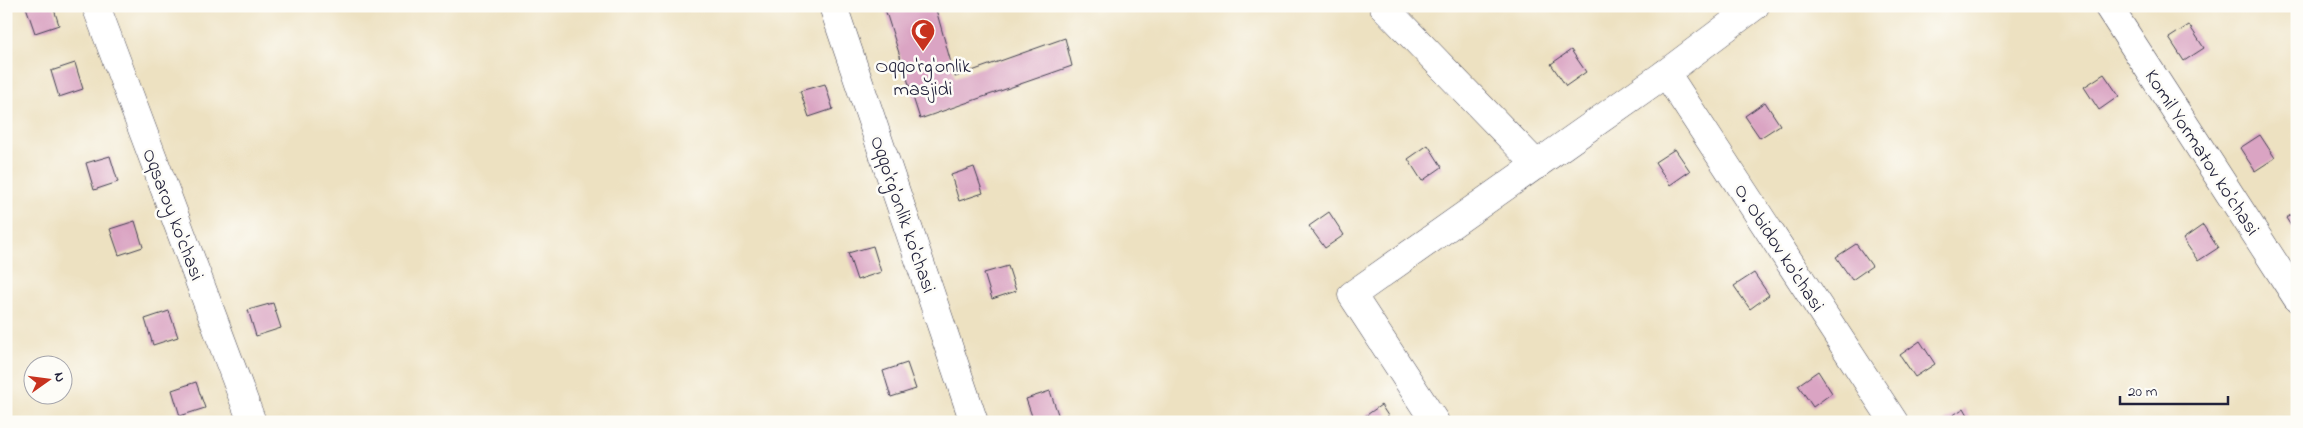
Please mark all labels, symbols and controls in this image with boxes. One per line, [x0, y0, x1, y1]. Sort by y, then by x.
mosque icon: Oqqo'rg'onlik masjidi [910, 18, 936, 52]
place label: Oqqo'rg'onlik masjidi [875, 53, 971, 105]
street label: Komil Yormatov ko'chasi [2136, 64, 2266, 242]
street label: Oqqo'rg'onlik ko'chasi [860, 132, 942, 298]
street label: Oqsaroy ko'chasi [133, 145, 210, 285]
street label: O. Obidov ko'chasi [1725, 178, 1830, 318]
north arrow [22, 356, 72, 406]
text: N [48, 370, 70, 384]
scale bar [2120, 373, 2228, 405]
text: 20 m [2128, 381, 2158, 403]

